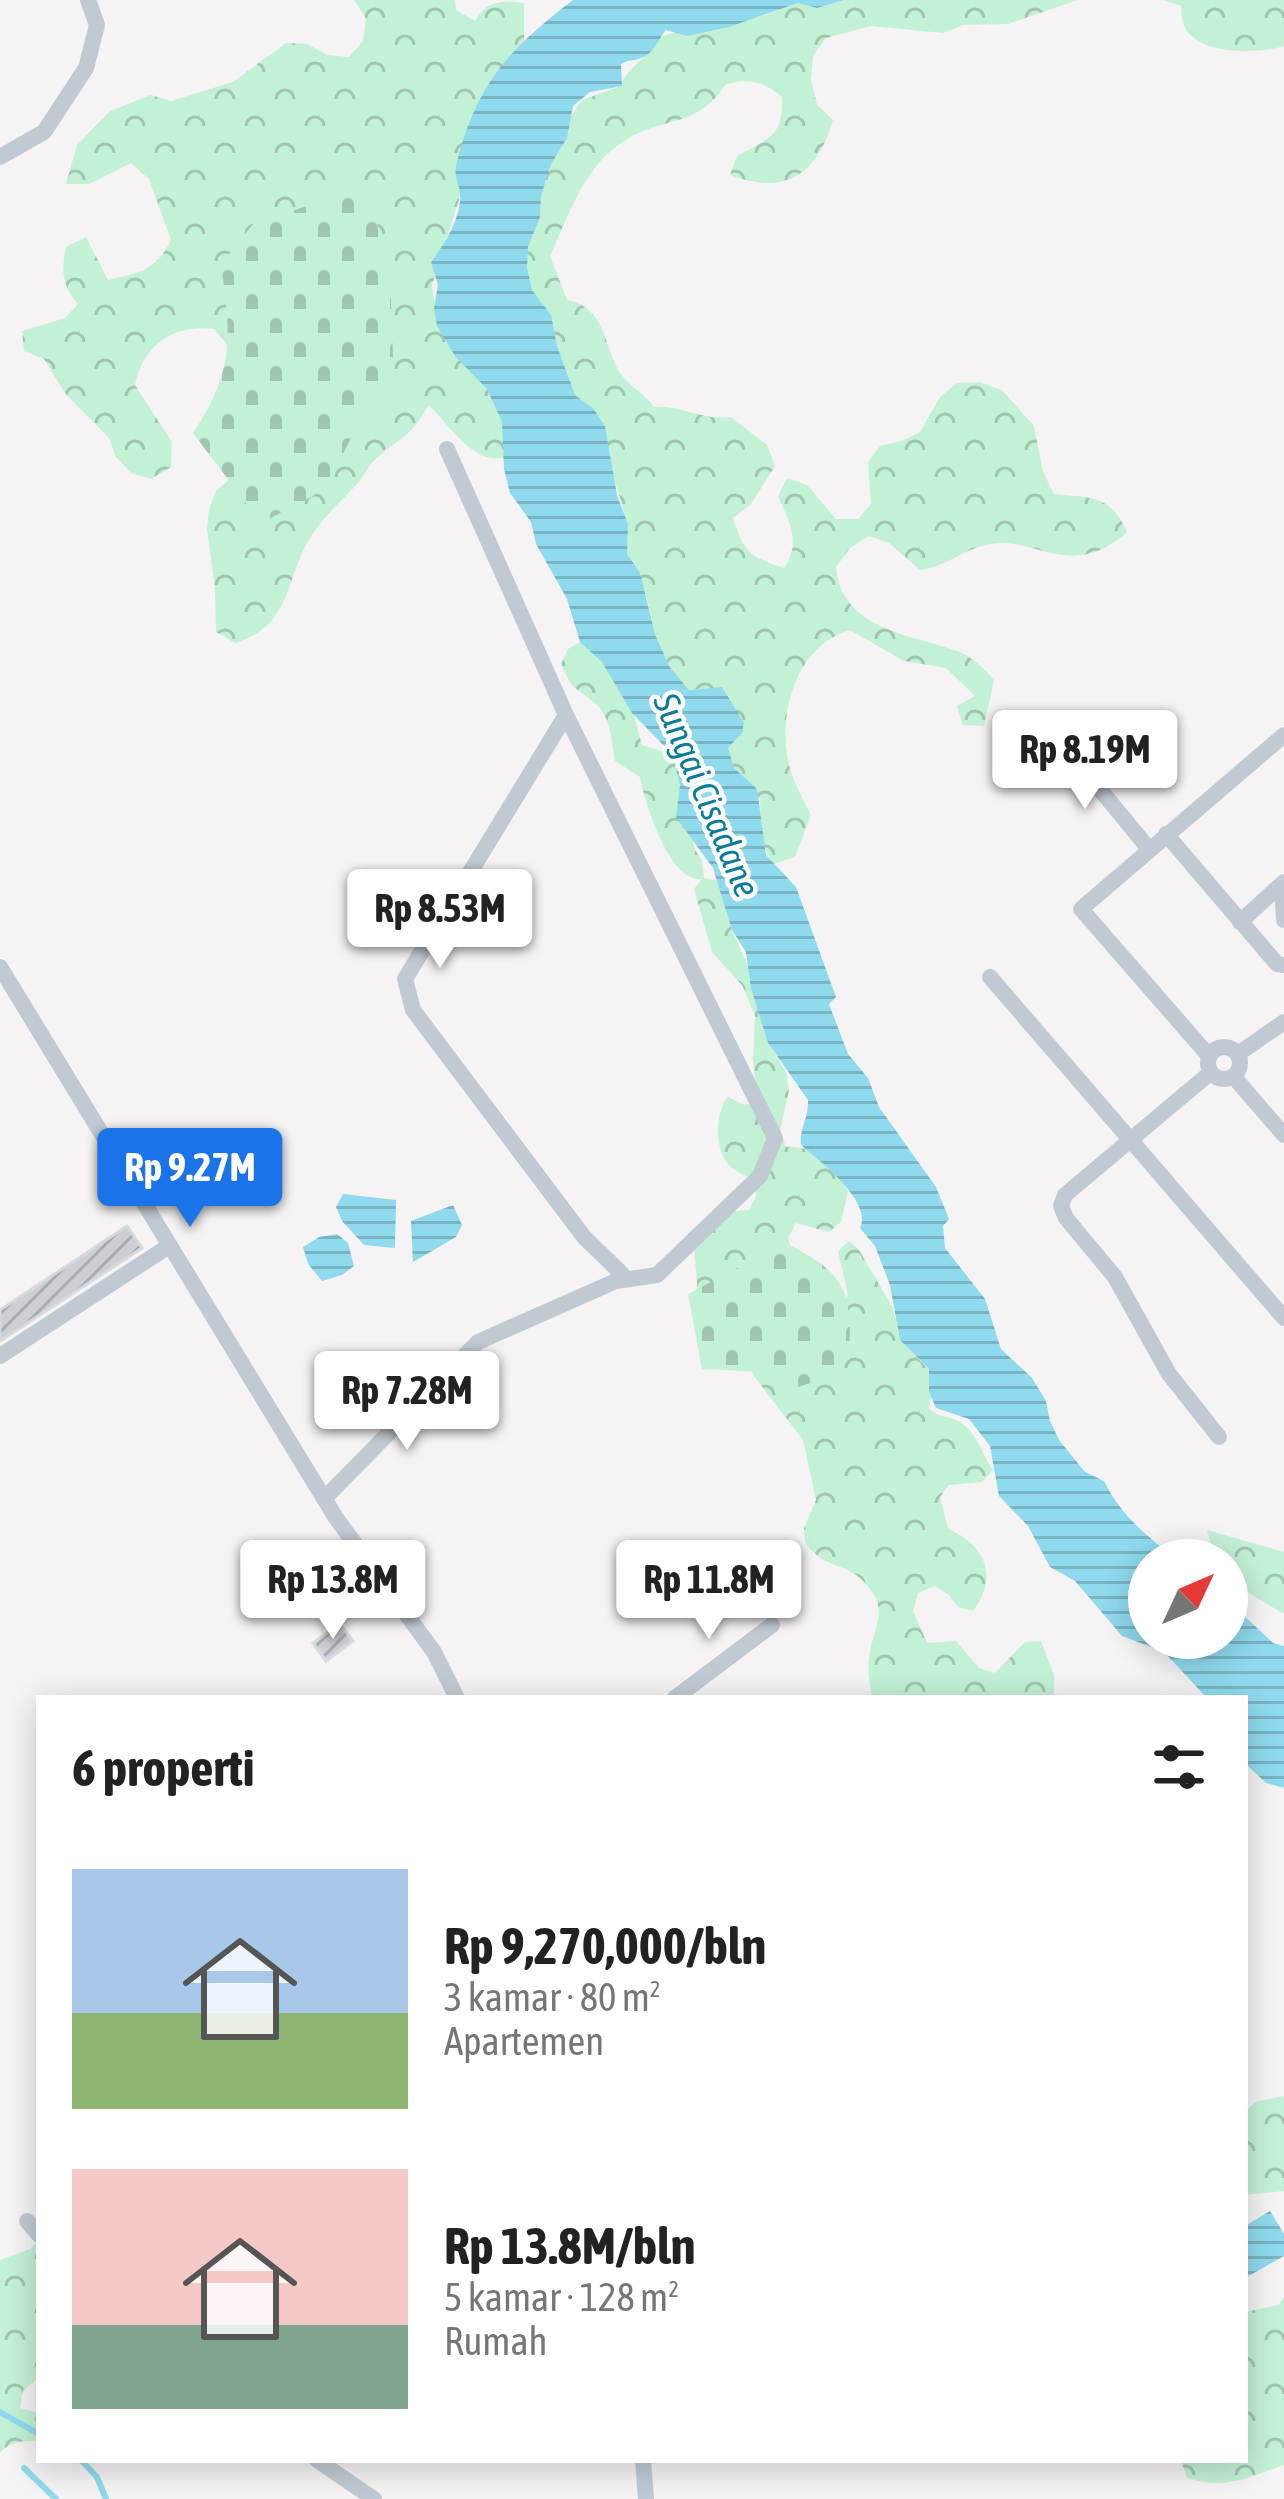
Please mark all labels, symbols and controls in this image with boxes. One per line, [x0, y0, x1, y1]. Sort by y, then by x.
water label: Sungai Cisadane [645, 686, 769, 903]
pin: Rp 8.19M [961, 710, 1209, 812]
text: Rp 8.19M [1019, 727, 1151, 771]
pin: Rp 8.53M [316, 869, 564, 971]
text: Rp 8.53M [374, 886, 506, 930]
pin: Rp 9.27M [66, 1128, 314, 1230]
text: Rp 9.27M [124, 1145, 256, 1189]
pin: Rp 7.28M [283, 1351, 531, 1453]
text: Rp 7.28M [341, 1368, 473, 1412]
north arrow [1128, 1539, 1248, 1659]
map controls [1128, 1539, 1248, 1659]
pin: Rp 13.8M [209, 1540, 457, 1642]
pin: Rp 11.8M [585, 1540, 833, 1642]
text: Rp 13.8M [267, 1557, 399, 1601]
text: Rp 11.8M [643, 1557, 775, 1601]
icon: filters [1146, 1734, 1212, 1800]
text: 6 properti [72, 1738, 254, 1797]
text: Rp 9,270,000/bln [444, 1916, 766, 1975]
icon: home [168, 1917, 312, 2061]
text: 3 kamar · 80 m² [444, 1975, 661, 2019]
text: Apartemen [444, 2019, 604, 2063]
text: Rp 13.8M/bln [444, 2216, 695, 2275]
icon: home [168, 2217, 312, 2361]
text: 5 kamar · 128 m² [444, 2275, 679, 2319]
text: Rumah [444, 2319, 547, 2363]

